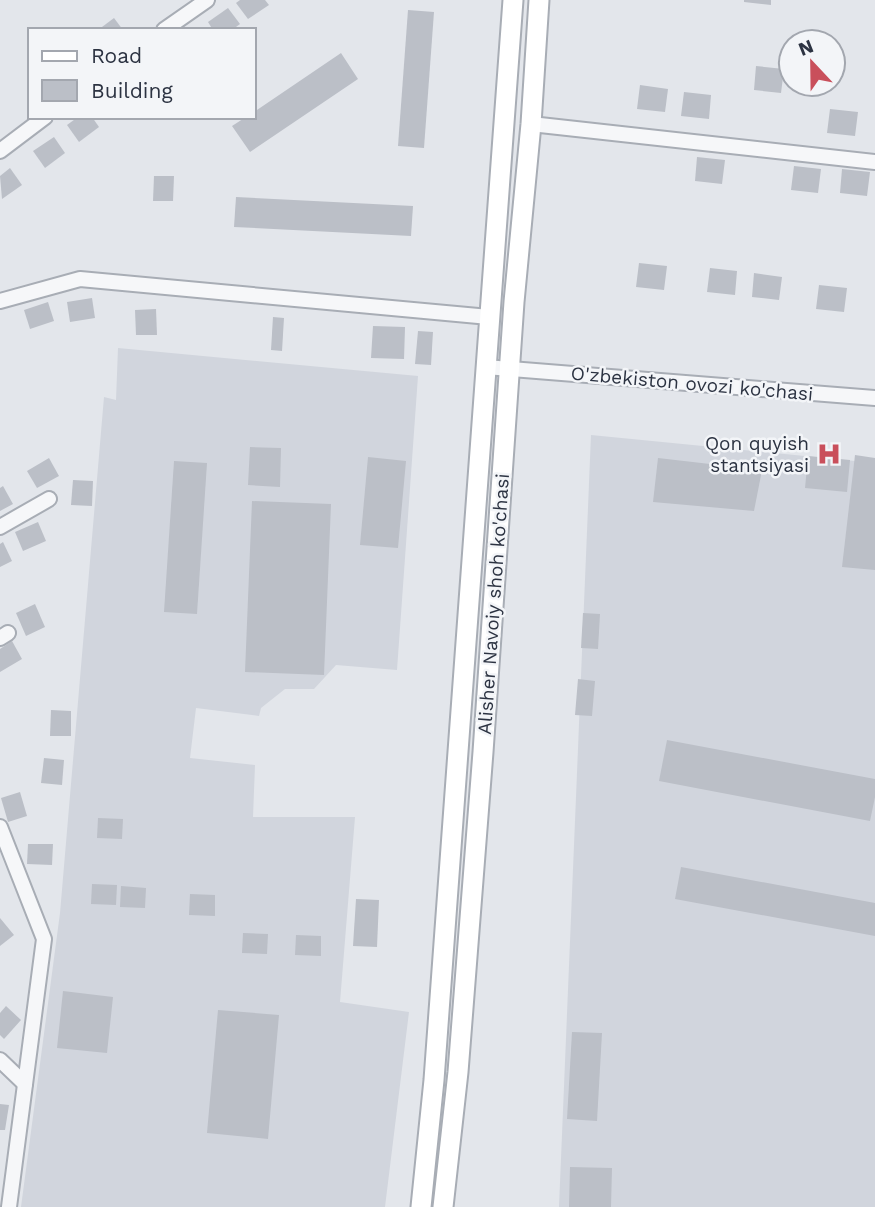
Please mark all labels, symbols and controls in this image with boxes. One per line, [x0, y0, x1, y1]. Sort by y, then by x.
legend [28, 28, 256, 119]
north arrow [777, 28, 847, 98]
text: N [795, 34, 817, 61]
text: Road [91, 43, 142, 68]
text: Building [91, 78, 173, 103]
street label: O'zbekiston ovozi ko'chasi [570, 361, 814, 406]
place label: Qon quyish stantsiyasi [705, 432, 809, 477]
hospital icon: Qon quyish stantsiyasi [815, 440, 843, 468]
street label: Alisher Navoiy shoh ko'chasi [473, 473, 514, 735]

